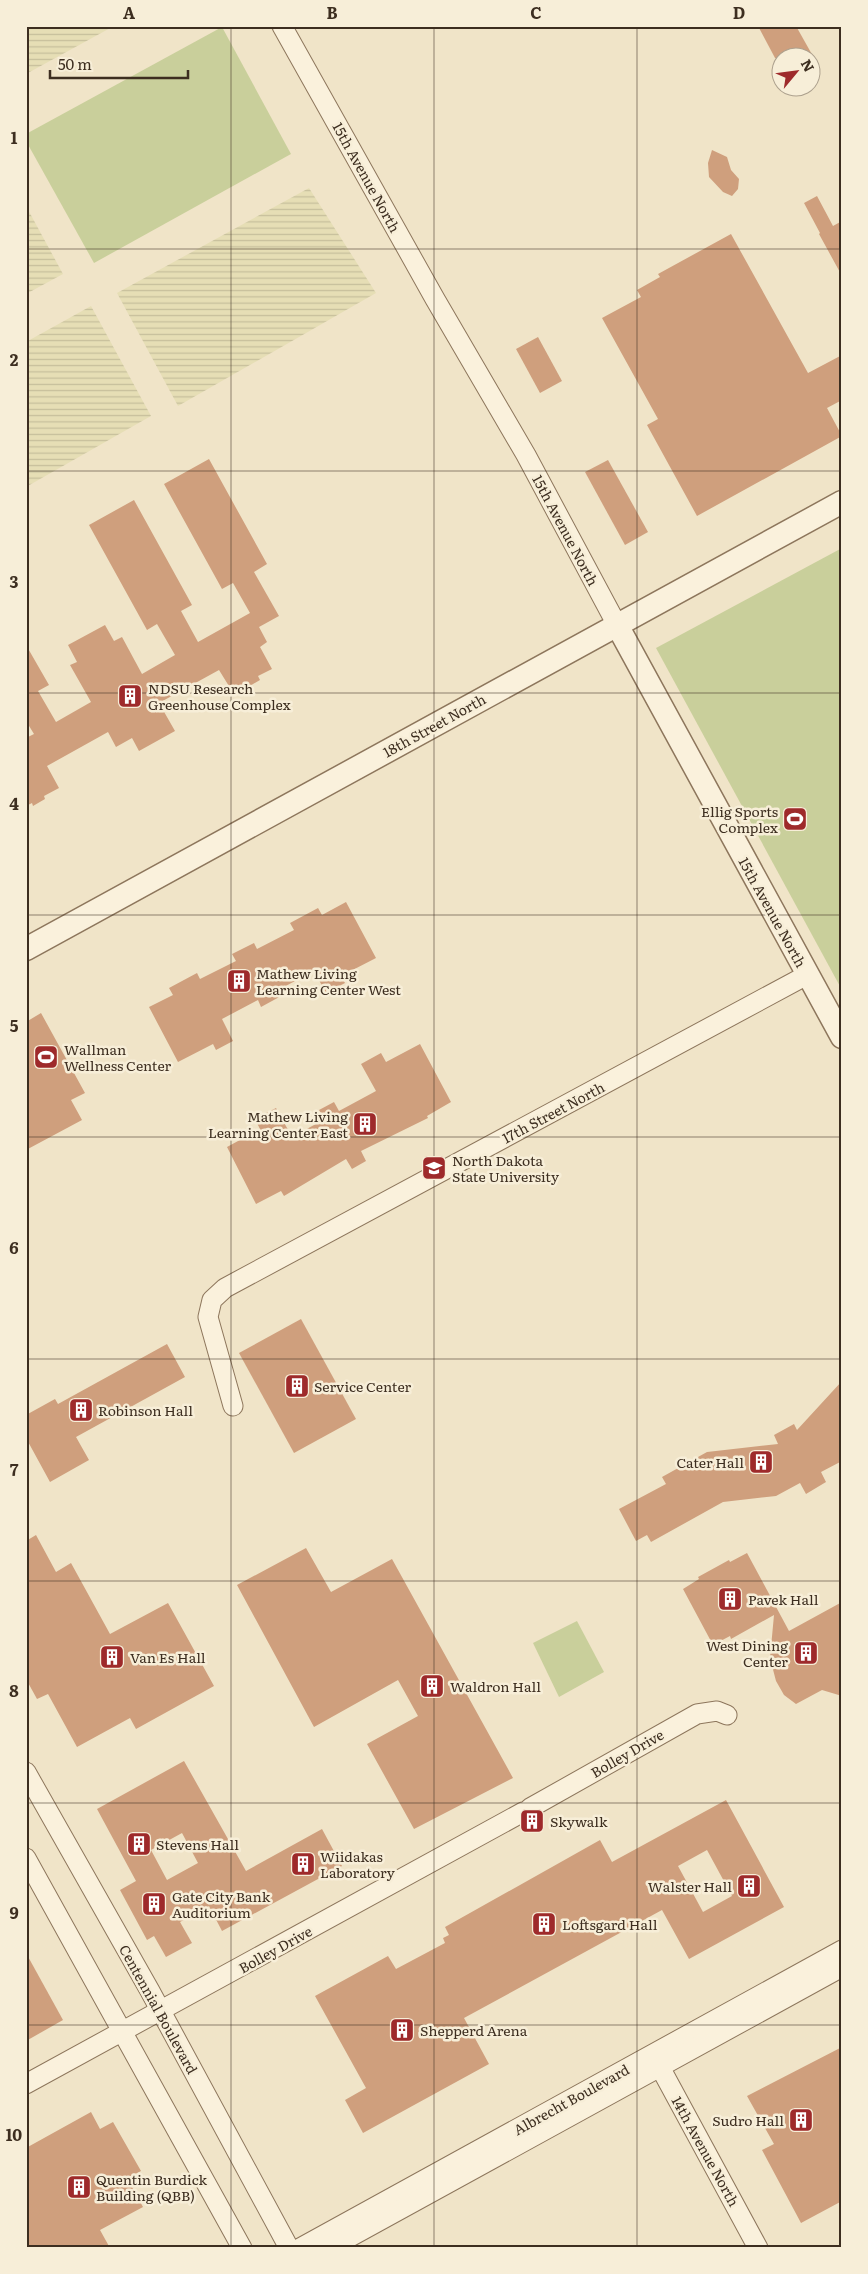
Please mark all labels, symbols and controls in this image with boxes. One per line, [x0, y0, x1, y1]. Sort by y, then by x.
text: A [123, 0, 135, 24]
text: B [326, 0, 338, 24]
text: C [530, 0, 542, 24]
text: D [733, 0, 745, 24]
scale bar [50, 48, 188, 80]
north arrow [770, 48, 820, 98]
text: 50 m [58, 52, 92, 75]
text: N [797, 55, 820, 75]
street label: 15th Avenue North [328, 118, 406, 236]
text: 1 [11, 125, 18, 149]
text: 2 [10, 347, 19, 371]
street label: 15th Avenue North [528, 471, 604, 589]
text: 3 [10, 569, 19, 593]
place label: NDSU Research Greenhouse Complex [148, 678, 291, 714]
building icon: NDSU Research Greenhouse Complex [117, 683, 143, 709]
street label: 18th Street North [379, 688, 489, 762]
text: 4 [9, 791, 19, 815]
place label: Ellig Sports Complex [701, 801, 778, 837]
sports icon: Ellig Sports Complex [782, 806, 808, 832]
street label: 15th Avenue North [734, 853, 812, 971]
place label: Mathew Living Learning Center West [256, 963, 401, 999]
building icon: Mathew Living Learning Center West [226, 968, 252, 994]
text: 5 [10, 1013, 19, 1037]
place label: Wallman Wellness Center [64, 1039, 172, 1075]
sports icon: Wallman Wellness Center [33, 1044, 59, 1070]
street label: 17th Street North [498, 1077, 608, 1147]
place label: Mathew Living Learning Center East [208, 1106, 348, 1142]
building icon: Mathew Living Learning Center East [352, 1111, 378, 1137]
place label: North Dakota State University [452, 1150, 560, 1186]
school or university icon: North Dakota State University [421, 1155, 447, 1181]
text: 6 [9, 1235, 19, 1259]
building icon: Service Center [284, 1373, 310, 1399]
place label: Service Center [314, 1376, 412, 1396]
building icon: Robinson Hall [68, 1397, 94, 1423]
place label: Robinson Hall [98, 1400, 193, 1420]
building icon: Cater Hall [748, 1449, 774, 1475]
place label: Cater Hall [676, 1452, 744, 1472]
text: 7 [10, 1457, 19, 1481]
building icon: Pavek Hall [717, 1586, 743, 1612]
place label: Pavek Hall [748, 1589, 819, 1609]
place label: West Dining Center [706, 1635, 788, 1671]
building icon: West Dining Center [793, 1640, 819, 1666]
building icon: Van Es Hall [99, 1644, 125, 1670]
place label: Van Es Hall [130, 1647, 206, 1667]
building icon: Waldron Hall [419, 1673, 445, 1699]
place label: Waldron Hall [450, 1676, 541, 1696]
text: 8 [9, 1678, 19, 1702]
street label: Bolley Drive [587, 1724, 667, 1782]
building icon: Skywalk [519, 1808, 545, 1834]
place label: Skywalk [550, 1811, 608, 1831]
building icon: Stevens Hall [126, 1831, 152, 1857]
place label: Stevens Hall [156, 1834, 239, 1854]
place label: Wiidakas Laboratory [320, 1846, 396, 1882]
building icon: Wiidakas Laboratory [290, 1851, 316, 1877]
building icon: Walster Hall [736, 1873, 762, 1899]
place label: Walster Hall [648, 1876, 732, 1896]
place label: Gate City Bank Auditorium [172, 1886, 271, 1922]
building icon: Gate City Bank Auditorium [141, 1891, 167, 1917]
text: 9 [9, 1900, 19, 1924]
building icon: Loftsgard Hall [531, 1911, 557, 1937]
place label: Loftsgard Hall [562, 1914, 658, 1934]
street label: Bolley Drive [235, 1921, 315, 1977]
street label: Centennial Boulevard [115, 1941, 203, 2078]
building icon: Shepperd Arena [389, 2017, 415, 2043]
place label: Shepperd Arena [420, 2020, 528, 2040]
street label: Albrecht Boulevard [509, 2059, 633, 2139]
street label: 14th Avenue North [667, 2092, 745, 2210]
building icon: Sudro Hall [788, 2107, 814, 2133]
place label: Sudro Hall [712, 2110, 784, 2130]
text: 10 [6, 2122, 22, 2146]
place label: Quentin Burdick Building (QBB) [96, 2169, 208, 2205]
building icon: Quentin Burdick Building (QBB) [66, 2174, 92, 2200]

